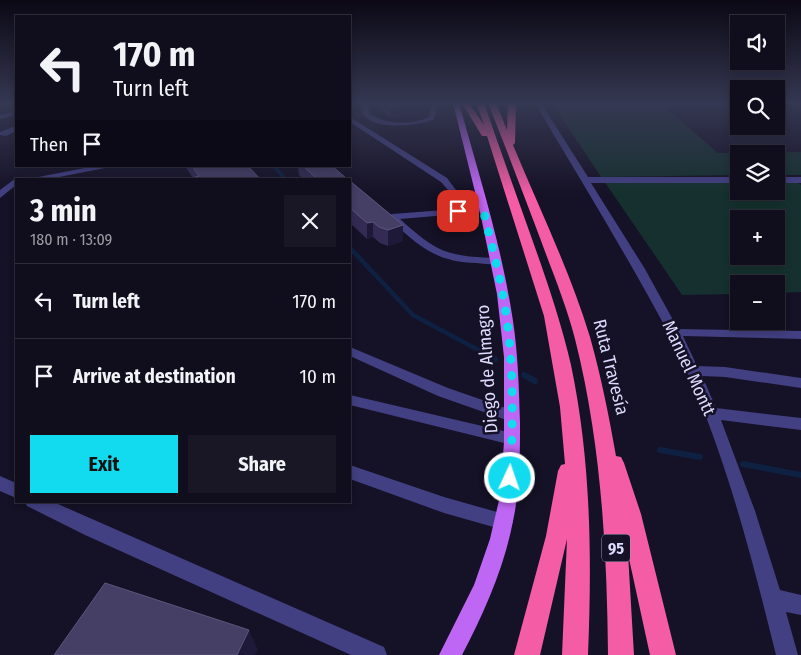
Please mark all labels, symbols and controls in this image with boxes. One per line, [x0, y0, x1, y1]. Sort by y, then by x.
map controls [730, 15, 785, 330]
button: sound [730, 15, 785, 70]
text: 170 m [113, 33, 196, 75]
icon: left [30, 35, 95, 100]
text: Turn left [113, 75, 189, 102]
button: search [730, 80, 785, 135]
icon: arrive [78, 130, 106, 158]
text: Then [30, 133, 68, 156]
button: layers [730, 145, 785, 200]
pin [437, 190, 479, 232]
text: 3 min [30, 193, 97, 229]
button: close [284, 195, 336, 247]
icon: arrive [444, 197, 472, 225]
button: + [730, 210, 785, 265]
text: 180 m · 13:09 [30, 230, 112, 249]
button: − [730, 275, 785, 330]
icon: left [30, 287, 58, 315]
text: Turn left [73, 290, 140, 313]
text: 170 m [292, 290, 336, 313]
street label: Diego de Almagro [472, 304, 502, 434]
street label: Ruta Travesía [588, 317, 634, 417]
street label: Manuel Montt [657, 317, 721, 419]
icon: arrive [30, 362, 58, 390]
text: Arrive at destination [73, 365, 236, 388]
text: 10 m [300, 365, 336, 388]
button: Exit [30, 435, 178, 493]
button: Share [188, 435, 336, 493]
position arrow [483, 451, 535, 503]
road number: 95 [602, 534, 630, 562]

